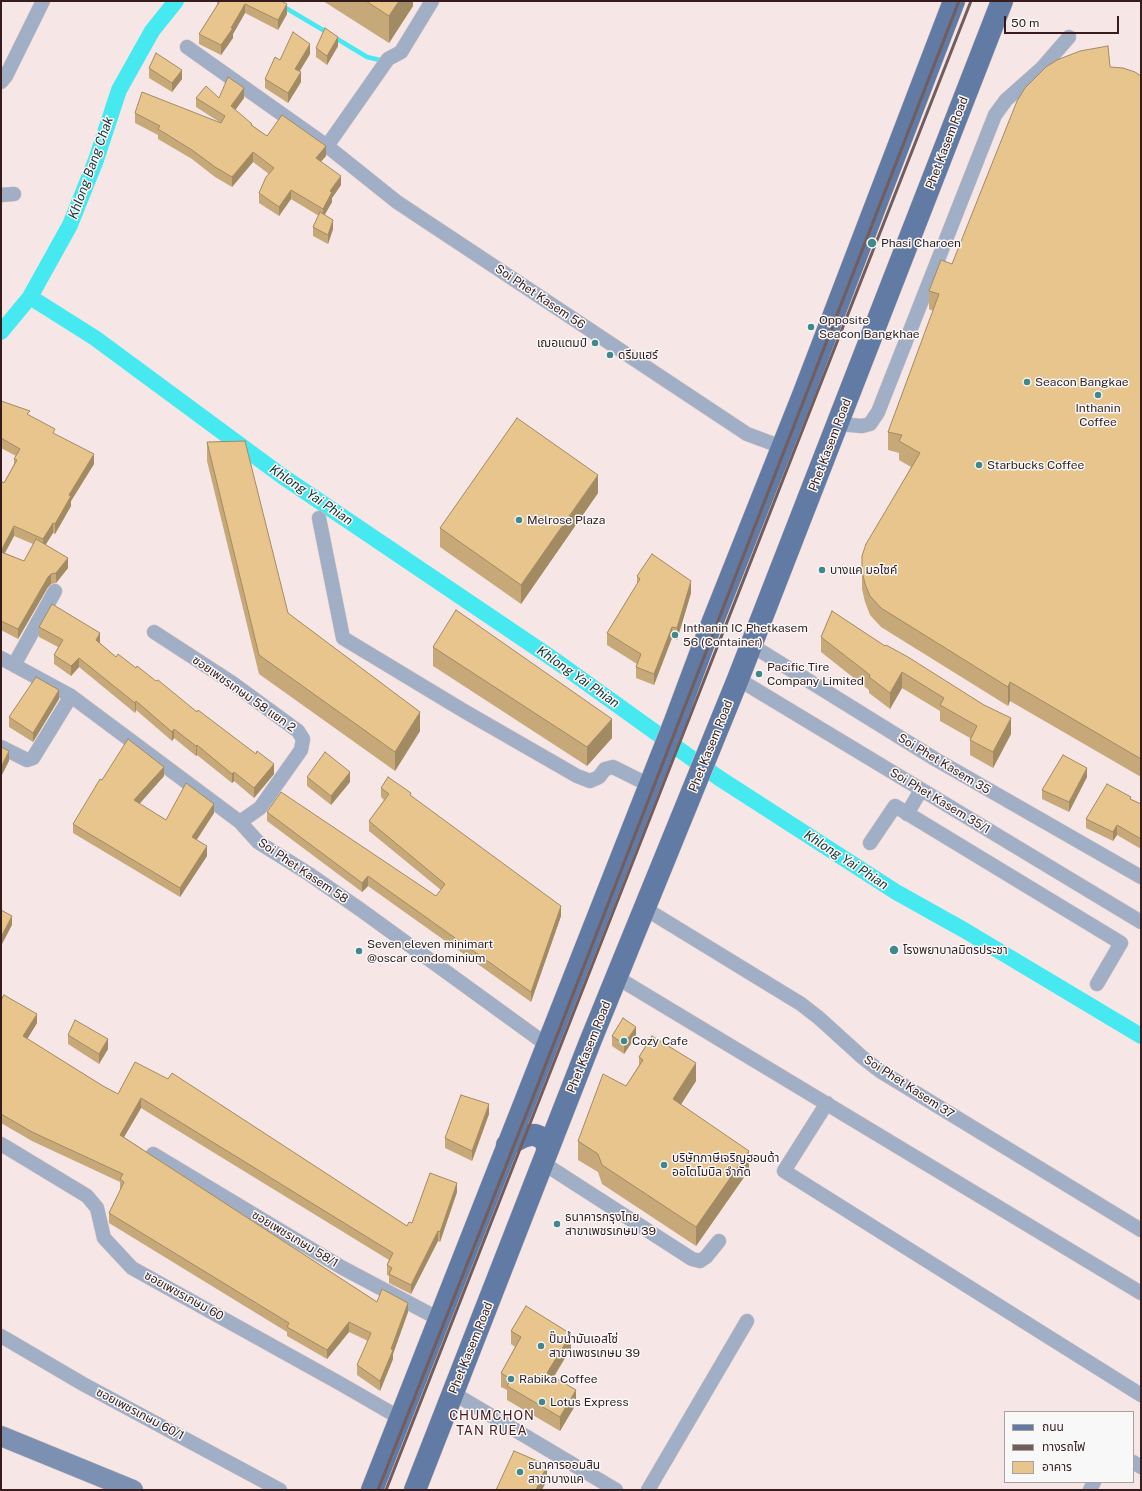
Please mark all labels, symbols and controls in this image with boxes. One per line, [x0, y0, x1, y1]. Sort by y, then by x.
scale bar [1006, 8, 1121, 34]
text: 50 m [1011, 16, 1039, 30]
street label: Phet Kasem Road [923, 95, 971, 191]
water label: Khlong Bang Chak [65, 115, 117, 221]
place label: Phasi Charoen [881, 236, 961, 250]
marker: Phasi Charoen [866, 237, 878, 249]
street label: Soi Phet Kasem 56 [492, 262, 588, 332]
place label: Opposite Seacon Bangkhae [819, 313, 920, 341]
marker: Opposite Seacon Bangkhae [806, 322, 816, 332]
place label: เฌอแตมป์ [537, 336, 587, 350]
marker: เฌอแตมป์ [590, 338, 600, 348]
place label: ดรีมแฮร์ [618, 348, 658, 362]
marker: ดรีมแฮร์ [605, 350, 615, 360]
place label: Seacon Bangkae [1035, 375, 1129, 389]
marker: Seacon Bangkae [1022, 377, 1032, 387]
marker: Inthanin Coffee [1093, 390, 1103, 400]
street label: Phet Kasem Road [806, 397, 854, 493]
place label: Inthanin Coffee [1075, 401, 1121, 429]
place label: Starbucks Coffee [987, 458, 1084, 472]
marker: Starbucks Coffee [974, 460, 984, 470]
water label: Khlong Yai Phian [266, 461, 356, 529]
place label: Melrose Plaza [527, 513, 605, 527]
marker: Melrose Plaza [514, 515, 524, 525]
place label: บางแค มอไซค์ [830, 563, 897, 577]
marker: บางแค มอไซค์ [817, 565, 827, 575]
place label: Inthanin IC Phetkasem 56 (Container) [683, 621, 808, 649]
marker: Inthanin IC Phetkasem 56 (Container) [670, 630, 680, 640]
water label: Khlong Yai Phian [534, 643, 622, 711]
street label: ซอยเพชรเกษม 58 แยก 2 [190, 653, 298, 735]
place label: Pacific Tire Company Limited [767, 660, 864, 688]
marker: Pacific Tire Company Limited [754, 669, 764, 679]
street label: Phet Kasem Road [686, 698, 736, 794]
street label: Soi Phet Kasem 35 [895, 731, 993, 797]
street label: Soi Phet Kasem 35/1 [887, 765, 993, 837]
water label: Khlong Yai Phian [801, 827, 891, 893]
street label: Soi Phet Kasem 58 [255, 835, 351, 907]
place label: Seven eleven minimart @oscar condominium [367, 937, 493, 965]
place label: โรงพยาบาลมิตรประชา [903, 943, 1008, 957]
marker: โรงพยาบาลมิตรประชา [888, 944, 900, 956]
marker: Seven eleven minimart @oscar condominium [354, 946, 364, 956]
street label: Phet Kasem Road [564, 999, 614, 1095]
place label: Cozy Cafe [632, 1034, 688, 1048]
marker: Cozy Cafe [619, 1036, 629, 1046]
street label: Soi Phet Kasem 37 [861, 1052, 957, 1122]
place label: บริษัทภาษีเจริญฮอนด้า ออโตโมบิล จำกัด [672, 1151, 779, 1179]
marker: บริษัทภาษีเจริญฮอนด้า ออโตโมบิล จำกัด [659, 1160, 669, 1170]
street label: ซอยเพชรเกษม 58/1 [249, 1208, 341, 1270]
place label: ธนาคารกรุงไทย สาขาเพชรเกษม 39 [565, 1210, 656, 1238]
marker: ธนาคารกรุงไทย สาขาเพชรเกษม 39 [552, 1219, 562, 1229]
street label: ซอยเพชรเกษม 60 [142, 1268, 226, 1324]
street label: Phet Kasem Road [446, 1300, 496, 1396]
place label: ปั๊มน้ำมันเอสโซ่ สาขาเพชรเกษม 39 [549, 1332, 640, 1360]
marker: ปั๊มน้ำมันเอสโซ่ สาขาเพชรเกษม 39 [536, 1341, 546, 1351]
place label: Rabika Coffee [519, 1372, 597, 1386]
marker: Rabika Coffee [506, 1374, 516, 1384]
street label: ซอยเพชรเกษม 60/1 [94, 1385, 186, 1443]
place label: Lotus Express [550, 1395, 628, 1409]
marker: Lotus Express [537, 1397, 547, 1407]
district label: CHUMCHON TAN RUEA [449, 1408, 535, 1439]
legend [1004, 1411, 1134, 1483]
text: ถนน [1042, 1420, 1064, 1434]
text: ทางรถไฟ [1042, 1440, 1085, 1454]
place label: ธนาคารออมสิน สาขาบางแค [528, 1458, 600, 1486]
text: อาคาร [1042, 1460, 1072, 1474]
marker: ธนาคารออมสิน สาขาบางแค [515, 1467, 525, 1477]

